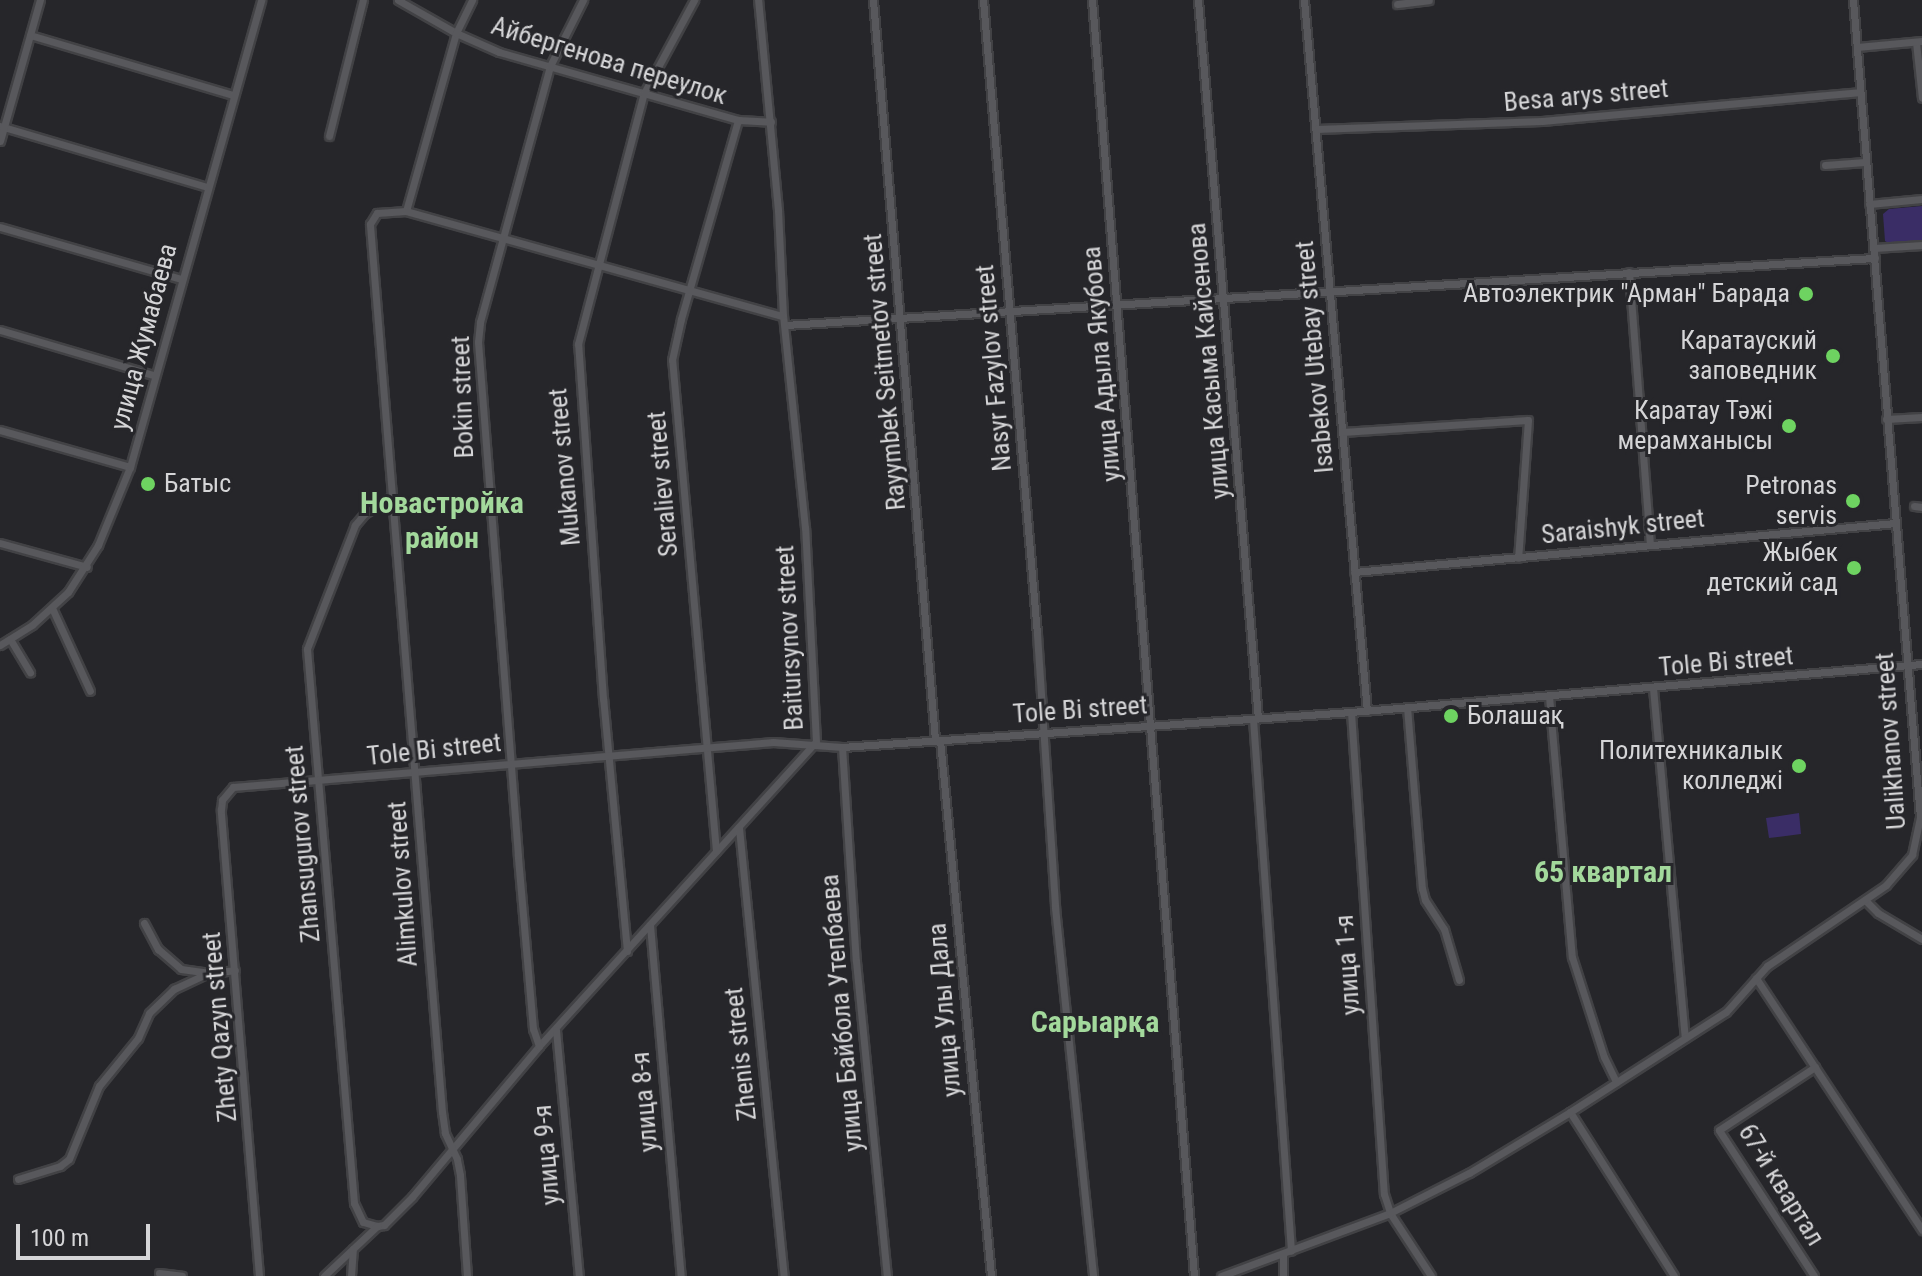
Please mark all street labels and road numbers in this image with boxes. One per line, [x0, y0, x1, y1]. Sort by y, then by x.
street label: Айбергенова переулок [487, 10, 731, 112]
street label: Besa arys street [1502, 73, 1670, 119]
street label: улица Касыма Кайсенова [1181, 222, 1237, 500]
street label: Rayymbek Seitmetov street [857, 232, 913, 512]
street label: улица Жумабаева [104, 240, 184, 434]
street label: Isabekov Utebay street [1289, 240, 1341, 474]
street label: улица Адыла Якубова [1076, 245, 1128, 483]
street label: Nasyr Fazylov street [969, 263, 1019, 473]
street label: Bokin street [445, 335, 481, 459]
street label: Mukanov street [543, 387, 587, 547]
street label: Seraliev street [641, 410, 685, 558]
street label: Saraishyk street [1540, 503, 1706, 551]
street label: Baitursynov street [770, 545, 810, 731]
street label: Tole Bi street [1657, 641, 1795, 683]
street label: Ualikhanov street [1869, 651, 1913, 831]
street label: Tole Bi street [1012, 690, 1148, 730]
street label: Tole Bi street [365, 727, 503, 773]
street label: Zhansugurov street [279, 744, 327, 944]
street label: Alimkulov street [382, 800, 424, 968]
street label: улица Байбола Утепбаева [814, 873, 870, 1153]
street label: улица 1-я [1329, 914, 1367, 1016]
street label: улица Улы Дала [922, 922, 968, 1098]
street label: Zhety Qazyn street [196, 930, 244, 1124]
street label: Zhenis street [718, 986, 764, 1122]
street label: улица 8-я [625, 1050, 665, 1154]
street label: улица 9-я [527, 1103, 567, 1207]
street label: 67-й квартал [1731, 1118, 1831, 1252]

